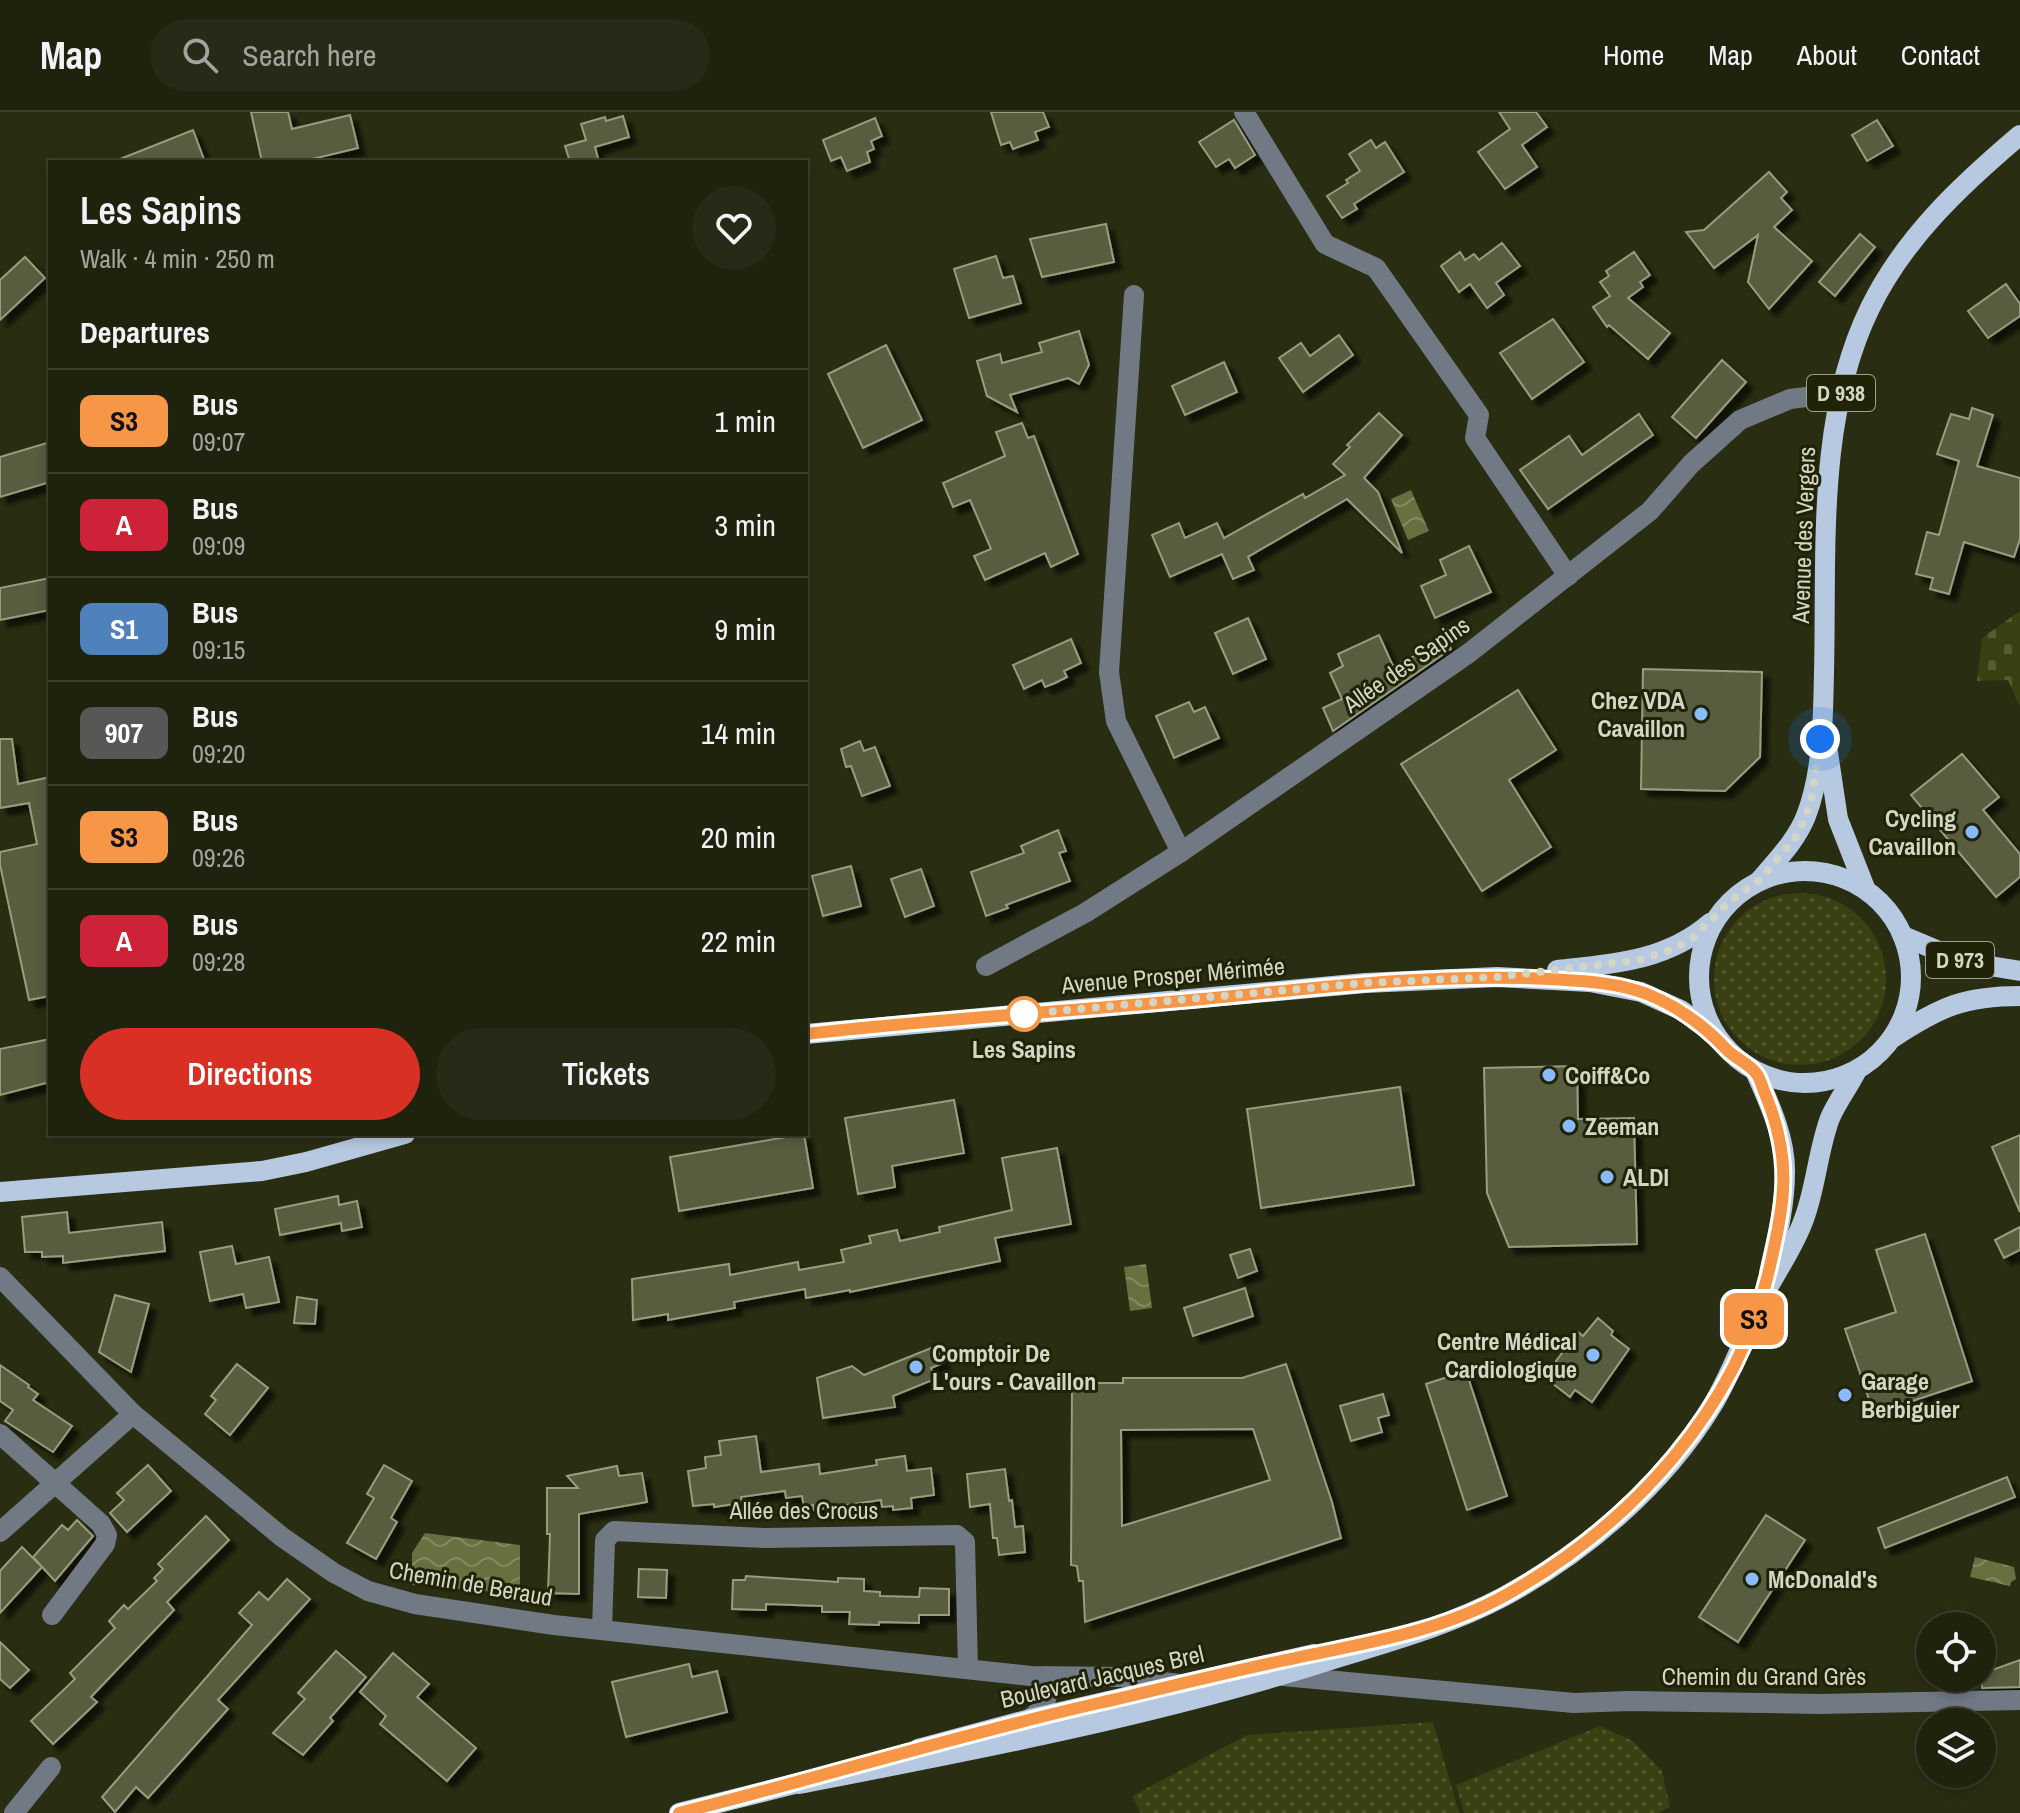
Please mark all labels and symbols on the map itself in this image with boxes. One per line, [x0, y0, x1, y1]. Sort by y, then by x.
road number: D 938 [1807, 375, 1875, 411]
street label: Avenue des Vergers [1784, 446, 1822, 625]
street label: Allée des Sapins [1336, 609, 1476, 720]
place label: Chez VDA Cavaillon [1591, 684, 1686, 744]
marker: Chez VDA Cavaillon [1692, 705, 1710, 723]
your location [1800, 719, 1840, 759]
place label: Cycling Cavaillon [1868, 802, 1956, 862]
marker: Cycling Cavaillon [1963, 823, 1981, 841]
road number: D 973 [1926, 942, 1994, 978]
street label: Avenue Prosper Mérimée [1059, 949, 1286, 1001]
marker: Les Sapins [1007, 997, 1041, 1031]
place label: Les Sapins [972, 1033, 1076, 1065]
place label: Coiff&Co [1565, 1059, 1650, 1091]
marker: Coiff&Co [1540, 1066, 1558, 1084]
place label: Zeeman [1585, 1110, 1659, 1142]
marker: Zeeman [1560, 1117, 1578, 1135]
place label: ALDI [1623, 1161, 1669, 1193]
marker: ALDI [1598, 1168, 1616, 1186]
line badge: S3 [1718, 1293, 1790, 1345]
place label: Centre Médical Cardiologique [1437, 1325, 1577, 1385]
place label: Comptoir De L'ours - Cavaillon [932, 1337, 1096, 1397]
marker: Centre Médical Cardiologique [1584, 1346, 1602, 1364]
marker: Comptoir De L'ours - Cavaillon [907, 1358, 925, 1376]
place label: Garage Berbiguier [1861, 1365, 1960, 1425]
marker: Garage Berbiguier [1836, 1386, 1854, 1404]
street label: Allée des Crocus [729, 1494, 878, 1526]
street label: Chemin de Beraud [387, 1553, 555, 1613]
place label: McDonald's [1768, 1563, 1878, 1595]
marker: McDonald's [1743, 1570, 1761, 1588]
street label: Boulevard Jacques Brel [997, 1637, 1207, 1715]
street label: Chemin du Grand Grès [1662, 1660, 1866, 1692]

